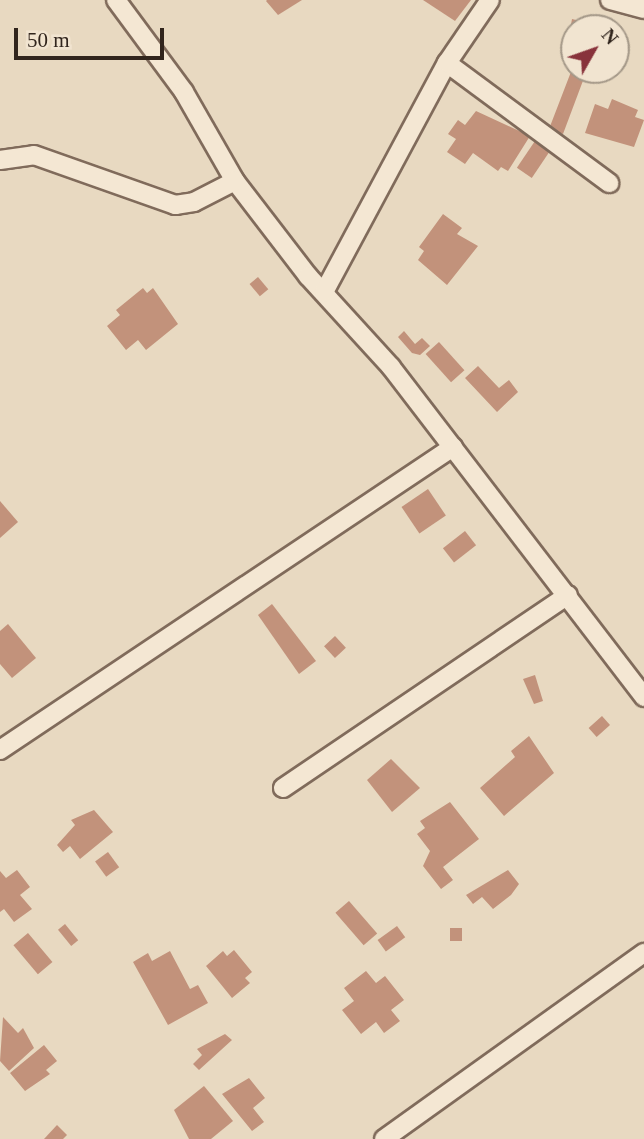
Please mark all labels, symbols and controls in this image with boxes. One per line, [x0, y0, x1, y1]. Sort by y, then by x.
scale bar [18, 14, 168, 58]
north arrow [560, 14, 630, 84]
text: N [597, 24, 622, 48]
text: 50 m [27, 28, 70, 52]

